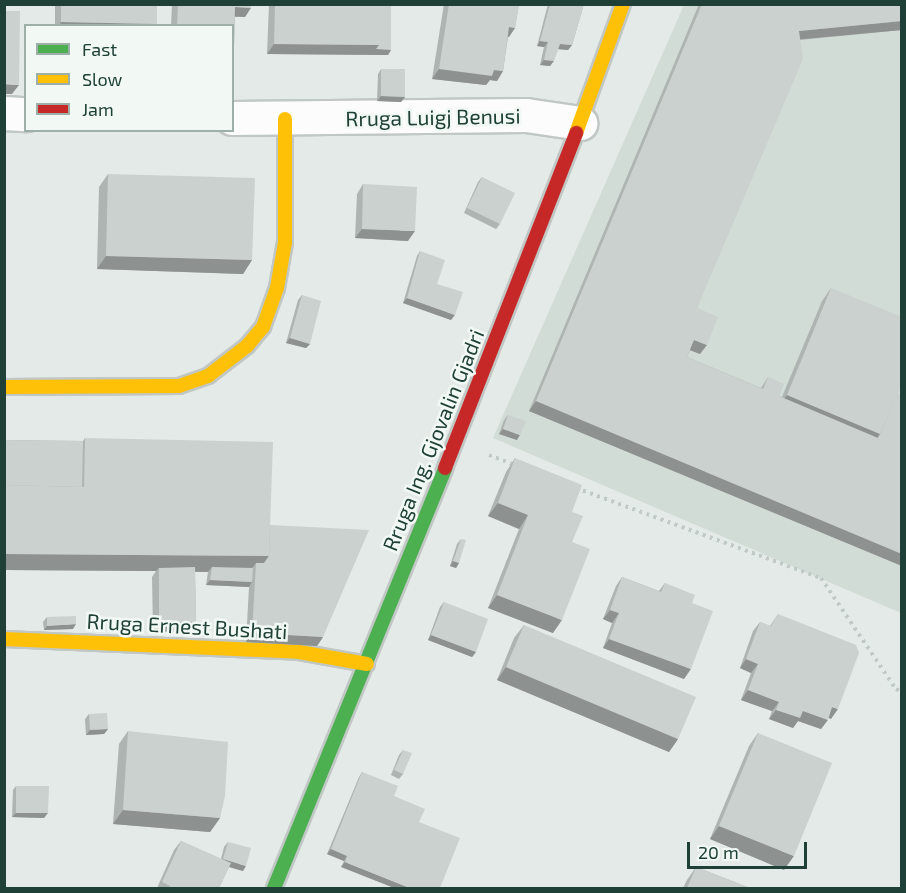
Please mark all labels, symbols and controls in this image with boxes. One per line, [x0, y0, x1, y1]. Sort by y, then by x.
legend [24, 24, 234, 132]
text: Fast [82, 38, 117, 60]
text: Slow [82, 68, 122, 90]
text: Jam [82, 98, 114, 120]
street label: Rruga Luigj Benusi [345, 103, 521, 131]
street label: Rruga Ing. Gjovalin Gjadri [377, 325, 489, 555]
street label: Rruga Ernest Bushati [86, 608, 288, 644]
scale bar [690, 830, 810, 868]
text: 20 m [698, 841, 739, 863]

